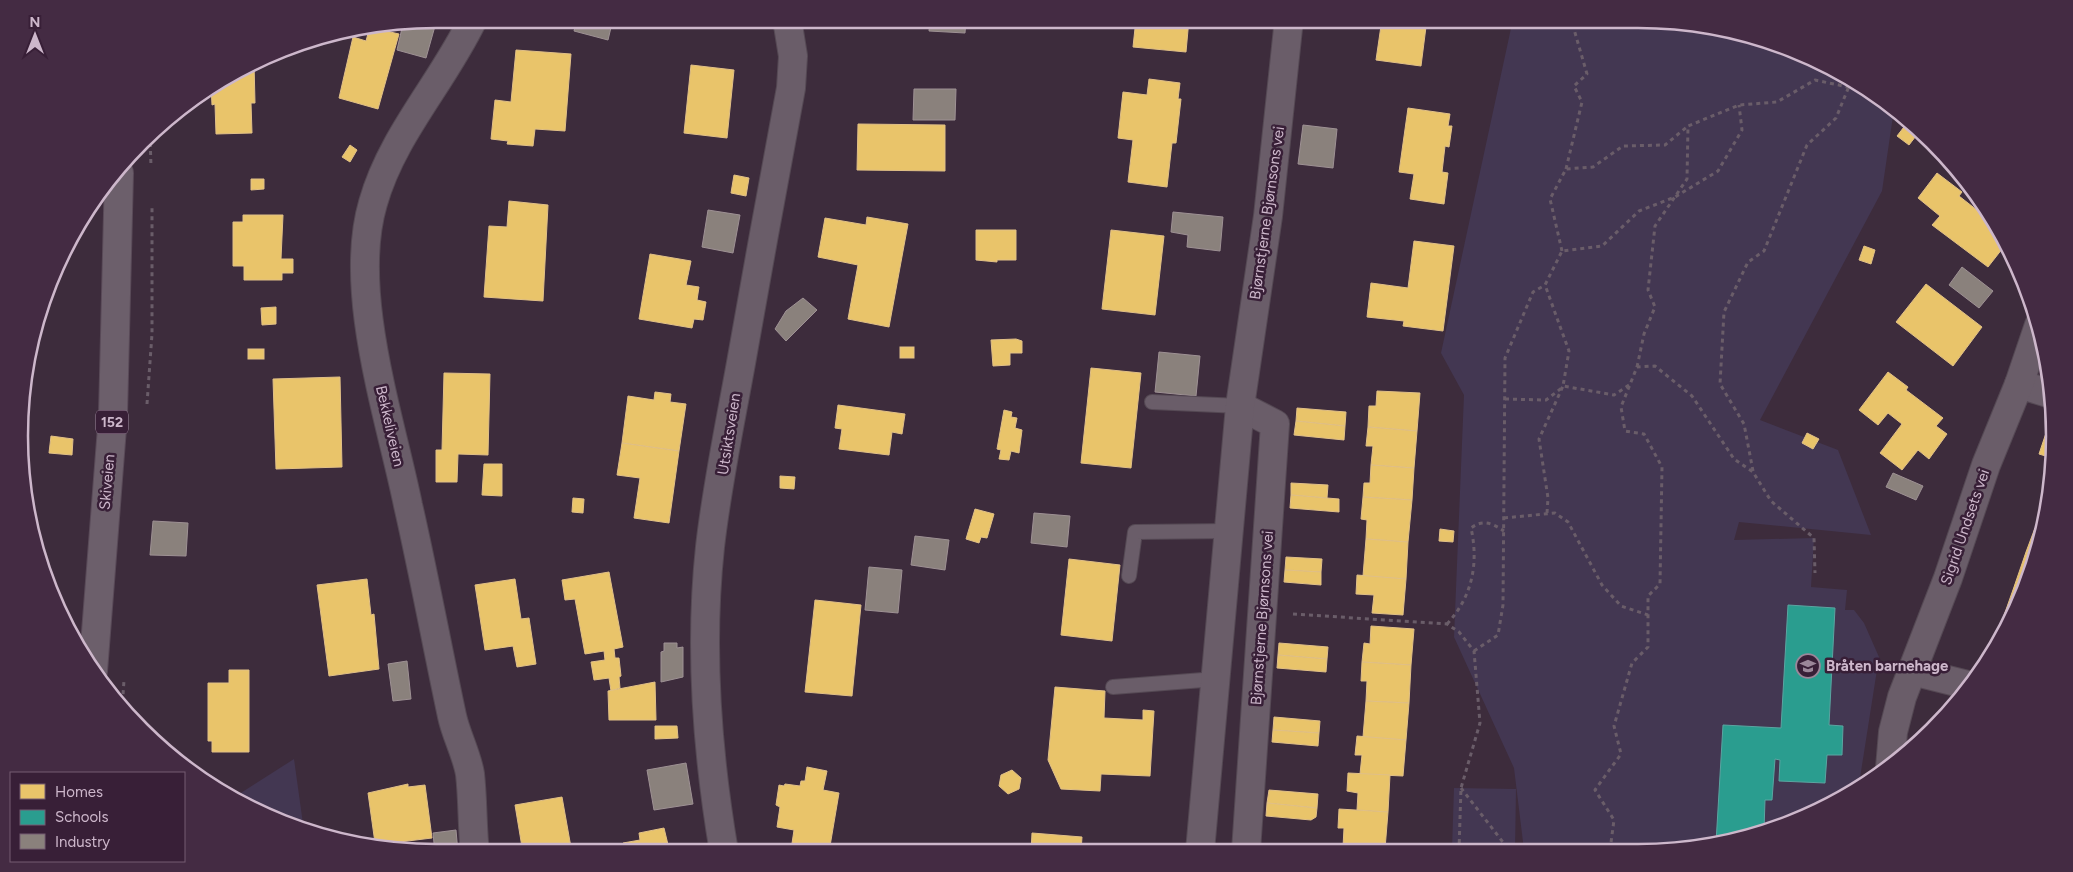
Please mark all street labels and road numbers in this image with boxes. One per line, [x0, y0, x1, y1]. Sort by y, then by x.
street label: Bjørnstjerne Bjørnsons vei [1246, 125, 1288, 301]
street label: Bekkeliveien [372, 384, 408, 468]
street label: Utsiktsveien [714, 392, 744, 476]
road number: 152 [96, 411, 128, 434]
street label: Skiveien [96, 453, 118, 511]
street label: Sigrid Undsets vei [1937, 467, 1993, 587]
street label: Bjørnstjerne Bjørnsons vei [1247, 530, 1277, 706]

